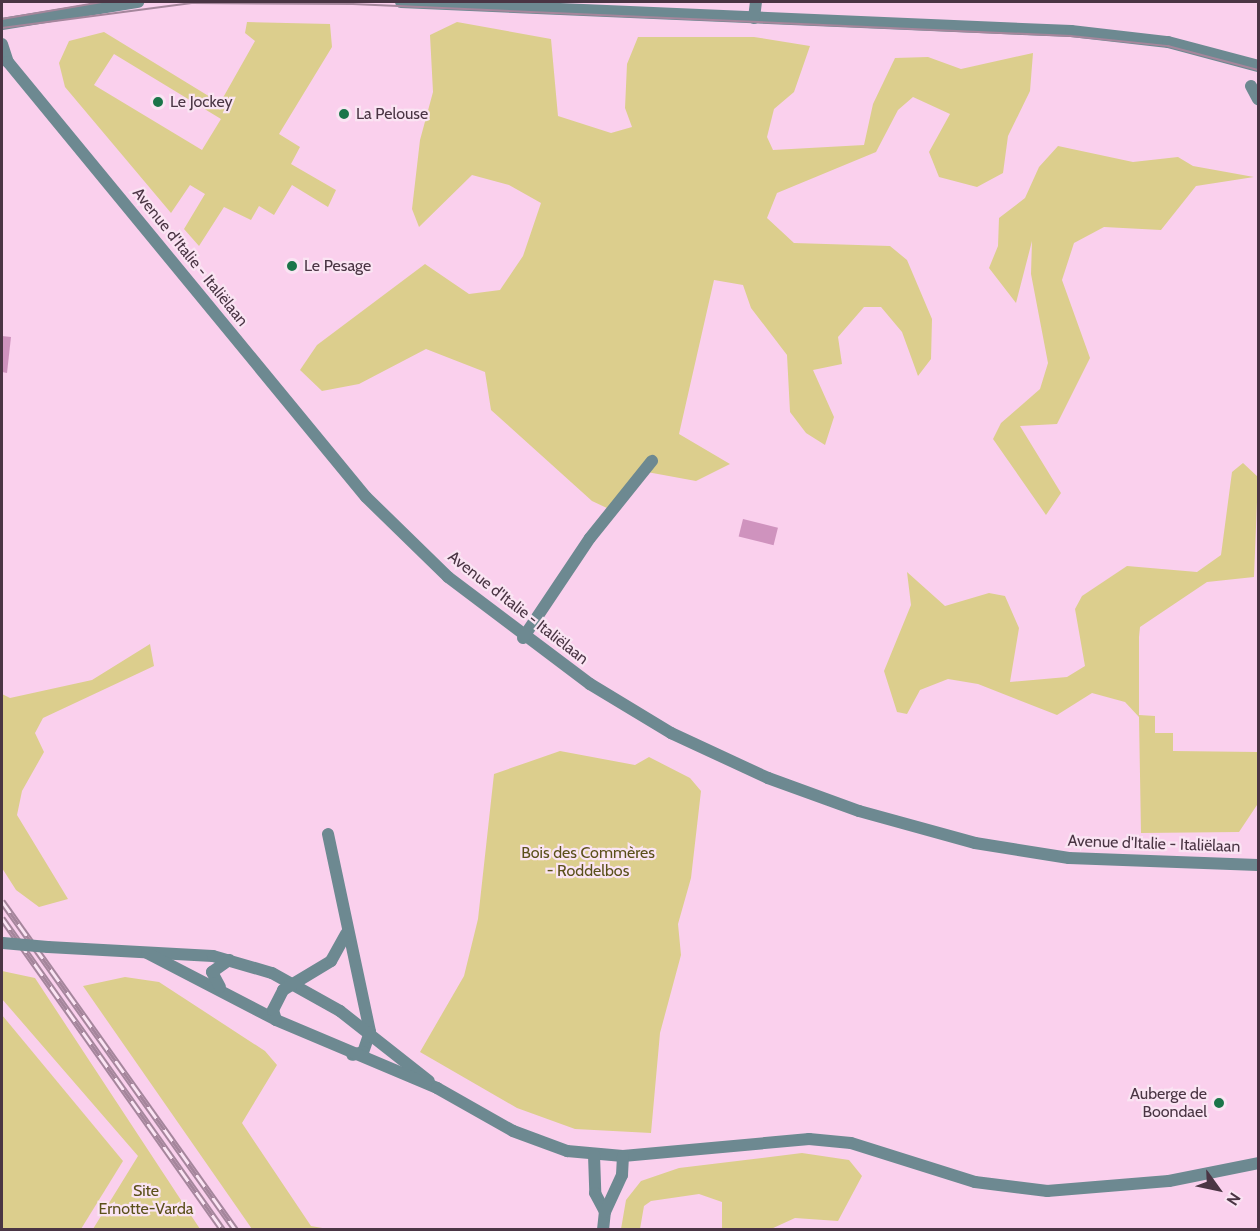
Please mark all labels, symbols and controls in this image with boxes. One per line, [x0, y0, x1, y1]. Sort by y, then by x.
place label: Le Jockey [170, 92, 233, 112]
marker: Le Jockey [151, 95, 165, 109]
place label: La Pelouse [356, 104, 428, 124]
marker: La Pelouse [337, 107, 351, 121]
street label: Avenue d'Italie - Italiëlaan [128, 184, 252, 330]
place label: Le Pesage [304, 256, 371, 276]
marker: Le Pesage [285, 259, 299, 273]
street label: Avenue d'Italie - Italiëlaan [444, 547, 592, 669]
street label: Avenue d'Italie - Italiëlaan [1067, 831, 1241, 857]
park label: Bois des Commères - Roddelbos [521, 843, 655, 881]
place label: Auberge de Boondael [1130, 1084, 1207, 1122]
marker: Auberge de Boondael [1212, 1096, 1226, 1110]
north arrow [1188, 1159, 1248, 1219]
park label: Site Ernotte-Varda [98, 1181, 194, 1219]
text: N [1222, 1189, 1245, 1209]

